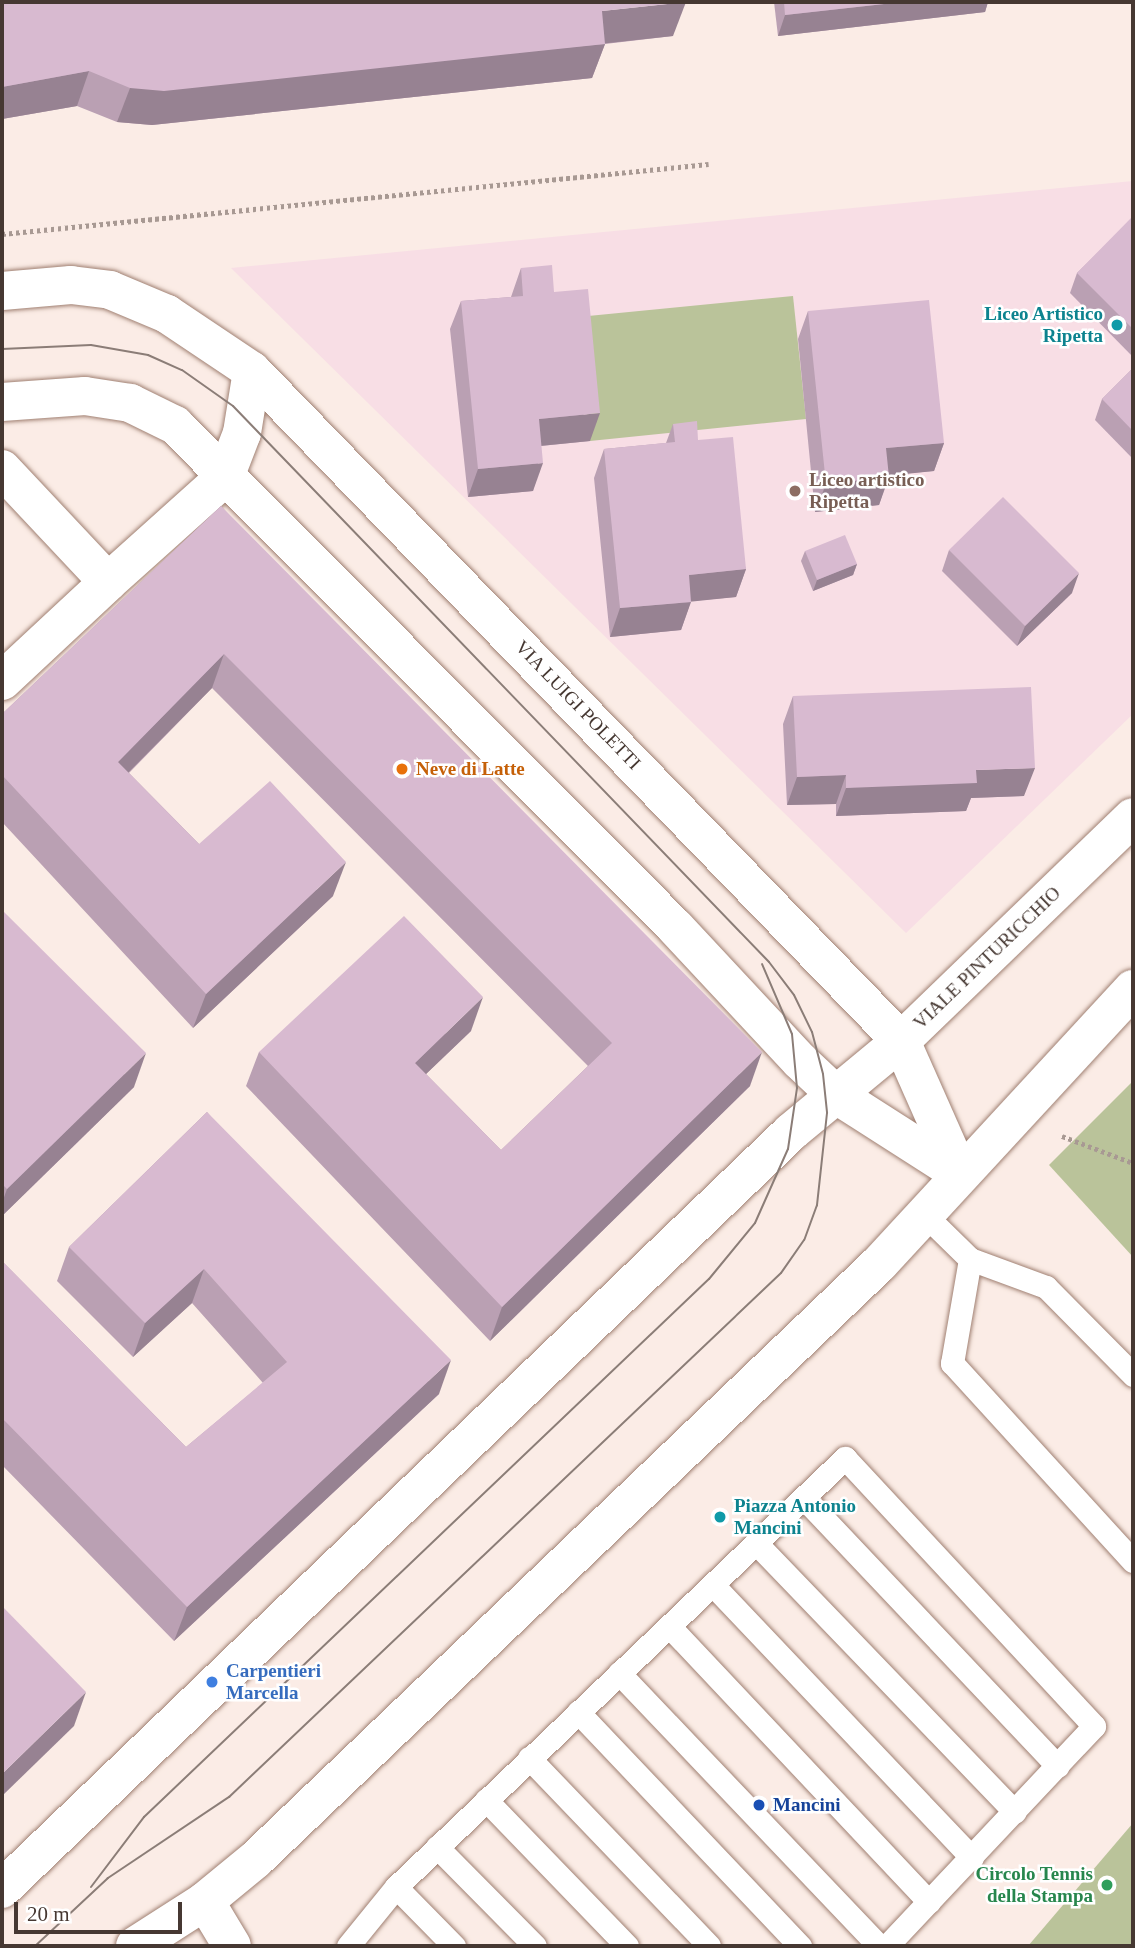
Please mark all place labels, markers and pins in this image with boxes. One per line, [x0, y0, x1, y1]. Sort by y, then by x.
place label: Liceo Artistico Ripetta [983, 303, 1103, 347]
marker: Liceo Artistico Ripetta [1109, 317, 1125, 333]
place label: Liceo artistico Ripetta [809, 469, 925, 513]
marker: Liceo artistico Ripetta [787, 483, 803, 499]
place label: Neve di Latte [416, 758, 525, 780]
marker: Neve di Latte [394, 761, 410, 777]
place label: Piazza Antonio Mancini [734, 1495, 857, 1539]
marker: Piazza Antonio Mancini [712, 1509, 728, 1525]
place label: Carpentieri Marcella [226, 1660, 321, 1704]
marker: Carpentieri Marcella [204, 1674, 220, 1690]
place label: Mancini [773, 1794, 841, 1816]
marker: Mancini [751, 1797, 767, 1813]
place label: Circolo Tennis della Stampa [975, 1863, 1093, 1907]
marker: Circolo Tennis della Stampa [1099, 1877, 1115, 1893]

